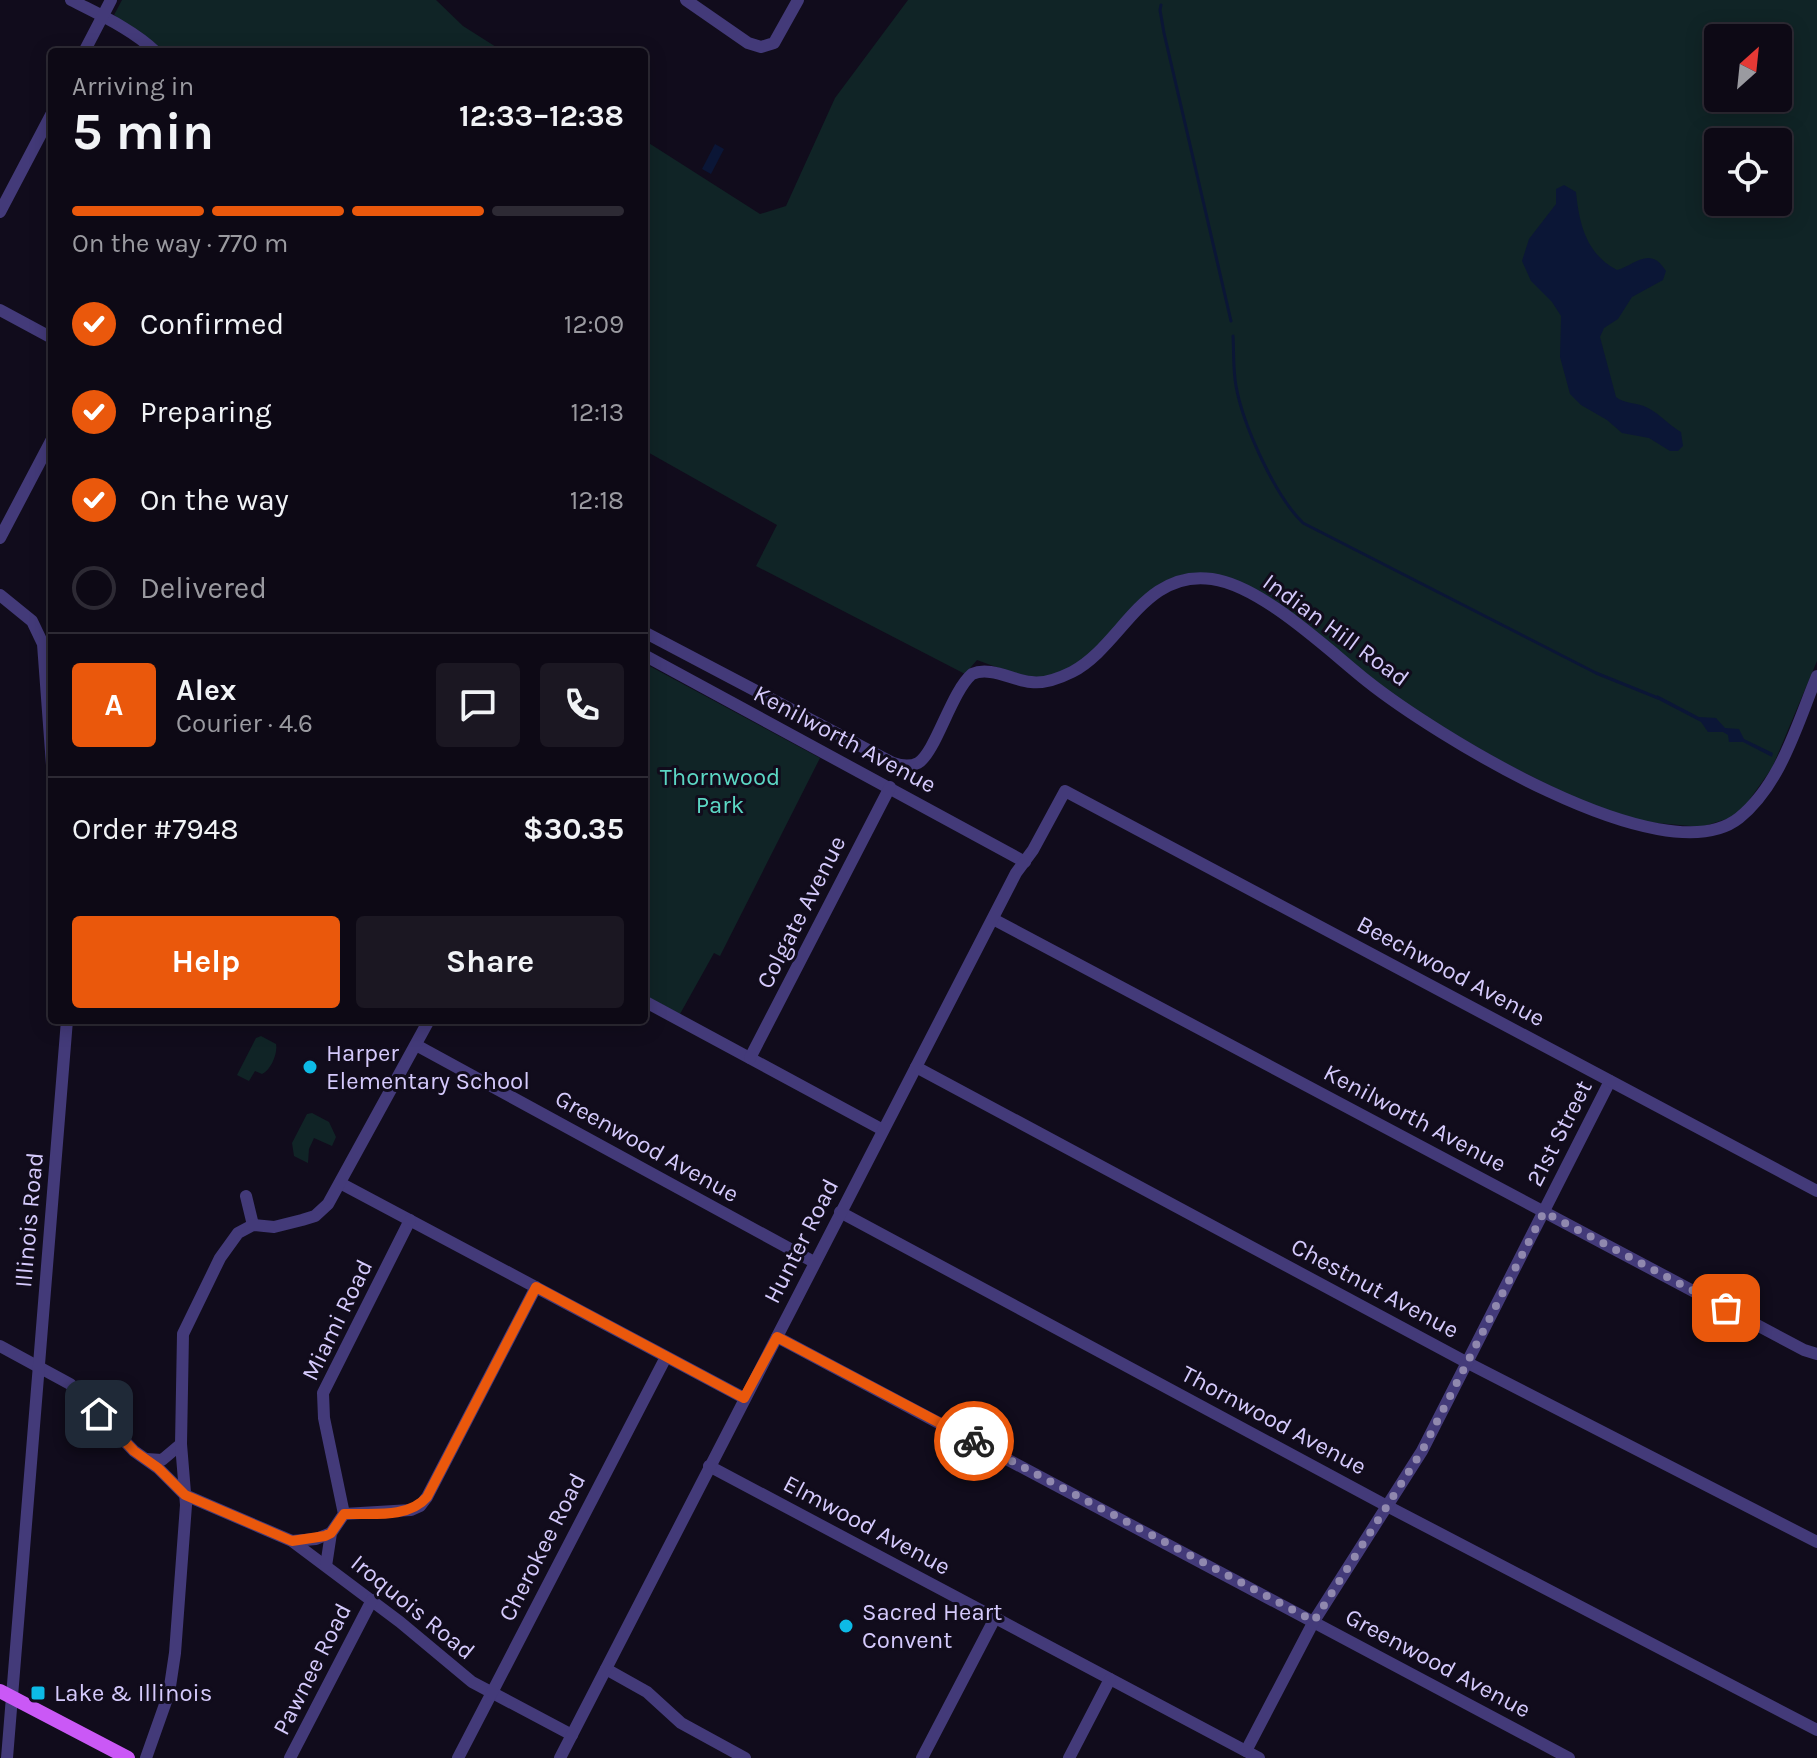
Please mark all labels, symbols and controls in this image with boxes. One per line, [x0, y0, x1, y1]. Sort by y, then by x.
north arrow [1704, 24, 1792, 112]
map controls [1704, 24, 1792, 216]
text: Arriving in [72, 71, 194, 102]
text: 12:33–12:38 [459, 98, 624, 134]
text: 5 min [72, 101, 214, 162]
button: locate [1704, 128, 1792, 216]
text: On the way · 770 m [72, 228, 288, 259]
icon: check [72, 302, 116, 346]
text: Confirmed [140, 306, 284, 342]
text: 12:09 [564, 309, 624, 340]
icon: check [72, 390, 116, 434]
text: Preparing [140, 394, 272, 430]
text: 12:13 [570, 397, 624, 428]
icon: check [72, 478, 116, 522]
text: On the way [140, 482, 289, 518]
text: 12:18 [570, 485, 624, 516]
street label: Indian Hill Road [1258, 568, 1414, 692]
text: Delivered [140, 570, 267, 606]
button: chat [436, 663, 520, 747]
button: phone [540, 663, 624, 747]
text: Alex [176, 672, 236, 708]
street label: Kenilworth Avenue [749, 679, 941, 799]
text: A [105, 687, 123, 723]
text: Courier · 4.6 [176, 708, 313, 739]
park label: Thornwood Park [660, 763, 780, 819]
text: Order #7948 [72, 811, 239, 847]
text: $30.35 [523, 811, 624, 847]
street label: Colgate Avenue [751, 831, 851, 993]
street label: Beechwood Avenue [1352, 910, 1550, 1032]
button: Help [72, 916, 340, 1008]
button: Share [356, 916, 624, 1008]
place label: Harper Elementary School [326, 1039, 530, 1095]
marker: Harper Elementary School [301, 1058, 319, 1076]
street label: Kenilworth Avenue [1319, 1058, 1511, 1178]
street label: 21st Street [1520, 1075, 1598, 1191]
street label: Greenwood Avenue [550, 1084, 744, 1208]
street label: Illinois Road [9, 1151, 49, 1289]
street label: Hunter Road [758, 1174, 844, 1308]
street label: Chestnut Avenue [1286, 1232, 1464, 1344]
street label: Miami Road [296, 1255, 378, 1385]
pin [1692, 1274, 1760, 1342]
icon: bag [1704, 1286, 1748, 1330]
street label: Thornwood Avenue [1177, 1359, 1371, 1481]
pin [65, 1380, 133, 1448]
icon: home [77, 1392, 121, 1436]
courier [934, 1401, 1014, 1481]
icon: bike [952, 1419, 996, 1463]
street label: Cherokee Road [493, 1468, 591, 1626]
street label: Elmwood Avenue [779, 1469, 955, 1581]
street label: Iroquois Road [346, 1549, 480, 1665]
place label: Sacred Heart Convent [862, 1598, 1002, 1654]
street label: Pawnee Road [267, 1599, 357, 1739]
street label: Greenwood Avenue [1341, 1602, 1535, 1724]
marker: Sacred Heart Convent [837, 1617, 855, 1635]
place label: Lake & Illinois [54, 1679, 212, 1707]
marker: Lake & Illinois [29, 1684, 47, 1702]

